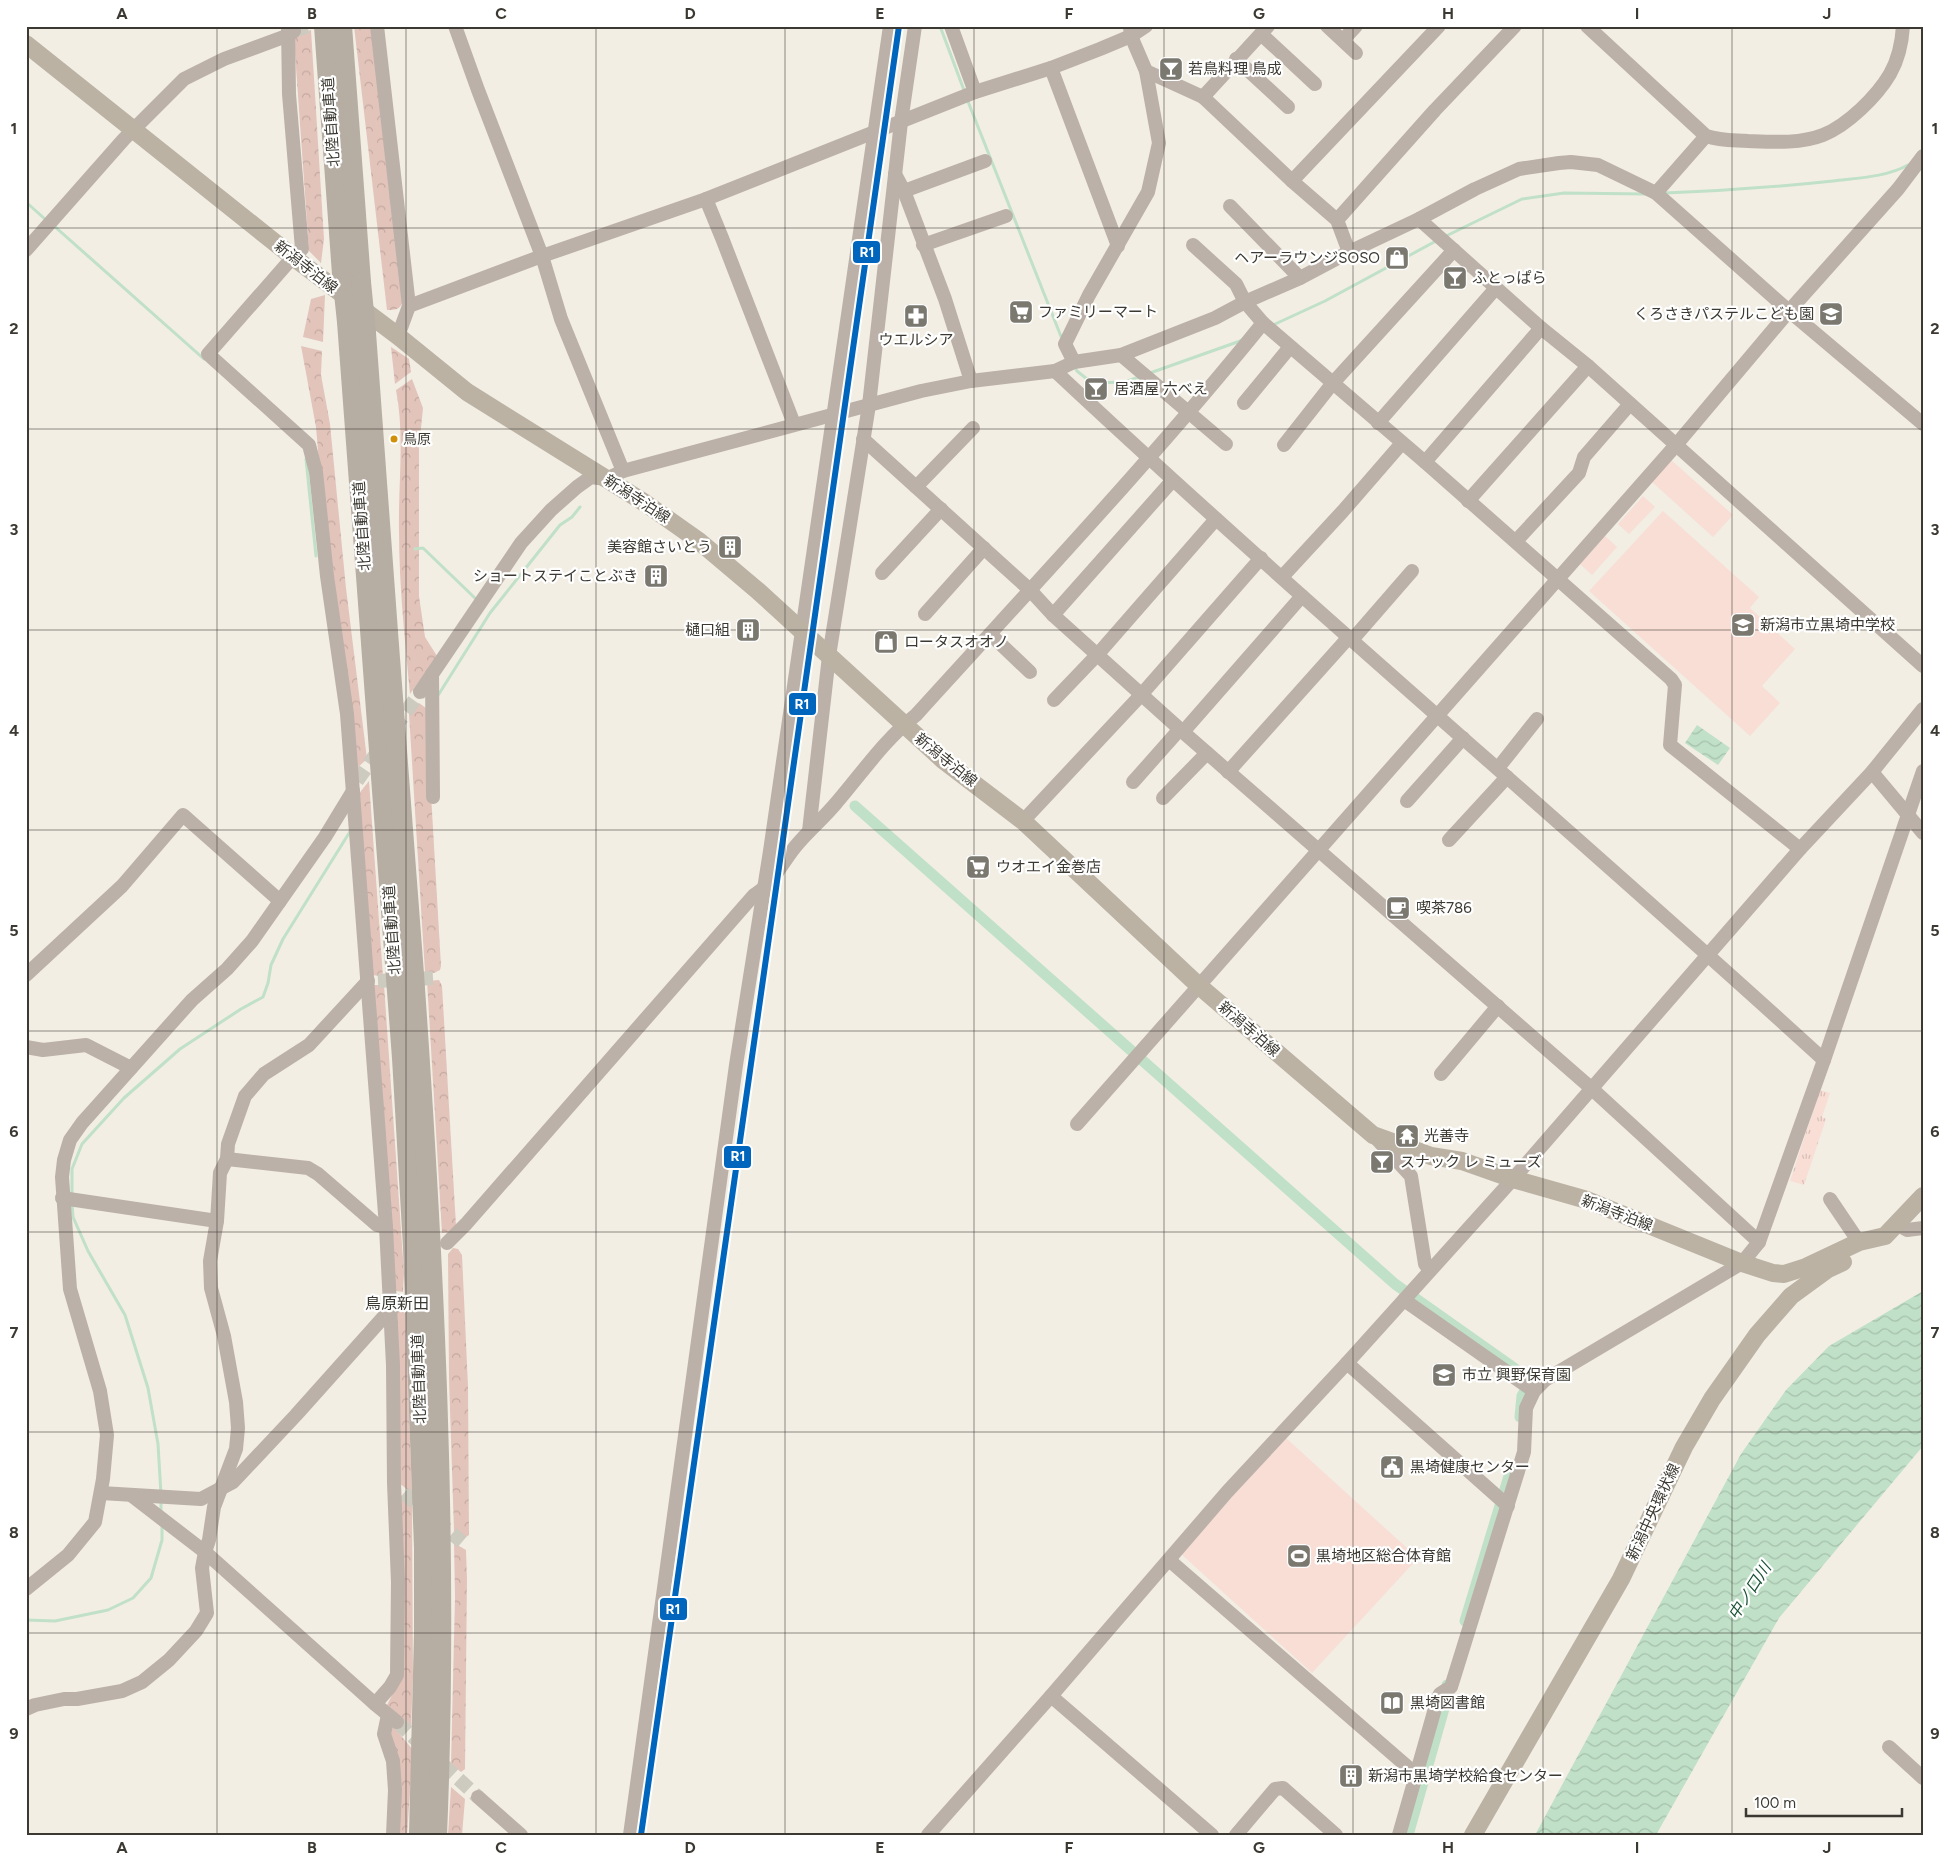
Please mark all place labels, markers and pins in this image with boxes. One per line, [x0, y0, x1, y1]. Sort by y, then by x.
bar icon: 若鳥料理 鳥成 [1158, 56, 1184, 82]
place label: 若鳥料理 鳥成 [1188, 60, 1282, 78]
shop icon: ヘアーラウンジSOSO [1384, 245, 1410, 271]
place label: ヘアーラウンジSOSO [1234, 249, 1380, 267]
bar icon: ふとっぱら [1442, 265, 1468, 291]
place label: ふとっぱら [1472, 269, 1547, 287]
supermarket icon: ファミリーマート [1008, 299, 1034, 325]
school or university icon: くろさきパステルこども園 [1818, 301, 1844, 327]
pharmacy icon: ウエルシア [903, 303, 929, 329]
place label: ファミリーマート [1038, 303, 1158, 321]
place label: くろさきパステルこども園 [1634, 305, 1814, 323]
place label: ウエルシア [878, 331, 954, 349]
bar icon: 居酒屋 六べえ [1083, 376, 1109, 402]
place label: 居酒屋 六べえ [1114, 380, 1208, 398]
place label: 鳥原 [403, 431, 431, 448]
marker: 鳥原 [389, 434, 399, 444]
building icon: 美容館さいとう [717, 534, 743, 560]
place label: 美容館さいとう [607, 538, 712, 556]
building icon: ショートステイことぶき [643, 563, 669, 589]
place label: ショートステイことぶき [473, 567, 638, 585]
school or university icon: 新潟市立黒埼中学校 [1730, 612, 1756, 638]
place label: 新潟市立黒埼中学校 [1760, 616, 1895, 634]
building icon: 樋口組 [735, 617, 761, 643]
place label: 樋口組 [685, 621, 730, 639]
shop icon: ロータスオオノ [873, 629, 899, 655]
place label: ロータスオオノ [904, 633, 1009, 651]
supermarket icon: ウオエイ金巻店 [965, 854, 991, 880]
place label: ウオエイ金巻店 [996, 858, 1101, 876]
cafe icon: 喫茶786 [1385, 895, 1411, 921]
place label: 喫茶786 [1416, 899, 1472, 917]
temple icon: 光善寺 [1394, 1123, 1420, 1149]
place label: 光善寺 [1424, 1127, 1469, 1145]
bar icon: スナック レ ミューズ [1369, 1149, 1395, 1175]
place label: スナック レ ミューズ [1400, 1153, 1542, 1171]
school or university icon: 市立 興野保育園 [1431, 1362, 1457, 1388]
place label: 市立 興野保育園 [1462, 1366, 1571, 1384]
public building icon: 黒埼健康センター [1379, 1454, 1405, 1480]
place label: 黒埼健康センター [1410, 1458, 1530, 1476]
sports icon: 黒埼地区総合体育館 [1286, 1543, 1312, 1569]
place label: 黒埼地区総合体育館 [1316, 1547, 1451, 1565]
library icon: 黒埼図書館 [1379, 1690, 1405, 1716]
place label: 黒埼図書館 [1410, 1694, 1485, 1712]
building icon: 新潟市黒埼学校給食センター [1338, 1763, 1364, 1789]
place label: 新潟市黒埼学校給食センター [1368, 1767, 1563, 1785]

